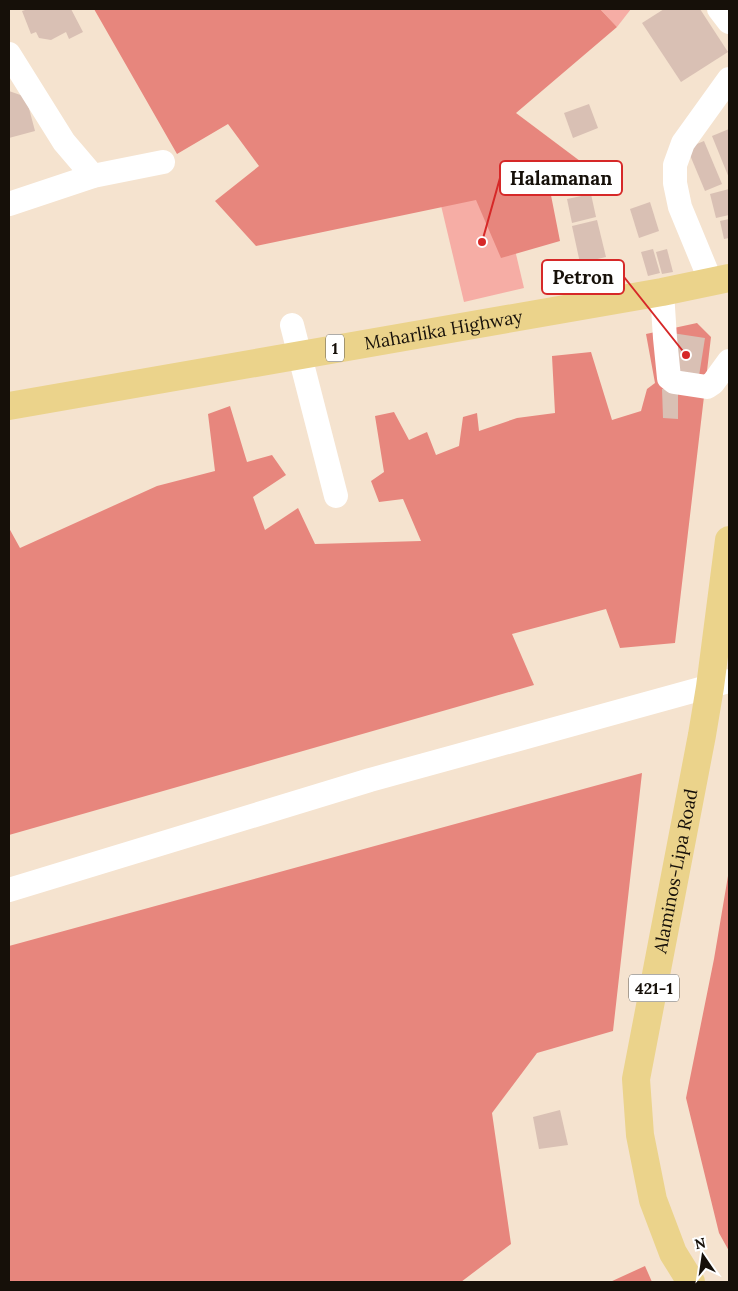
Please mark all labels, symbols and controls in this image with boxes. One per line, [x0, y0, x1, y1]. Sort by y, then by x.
callout: Halamanan [500, 161, 622, 195]
text: Halamanan [510, 166, 612, 190]
callout: Petron [542, 260, 624, 294]
text: Petron [552, 265, 614, 289]
street label: Maharlika Highway [362, 304, 525, 355]
road number: 1 [326, 334, 344, 362]
street label: Alaminos-Lipa Road [648, 787, 702, 956]
road number: 421-1 [629, 974, 679, 1001]
north arrow [678, 1231, 728, 1281]
text: N [693, 1233, 708, 1253]

